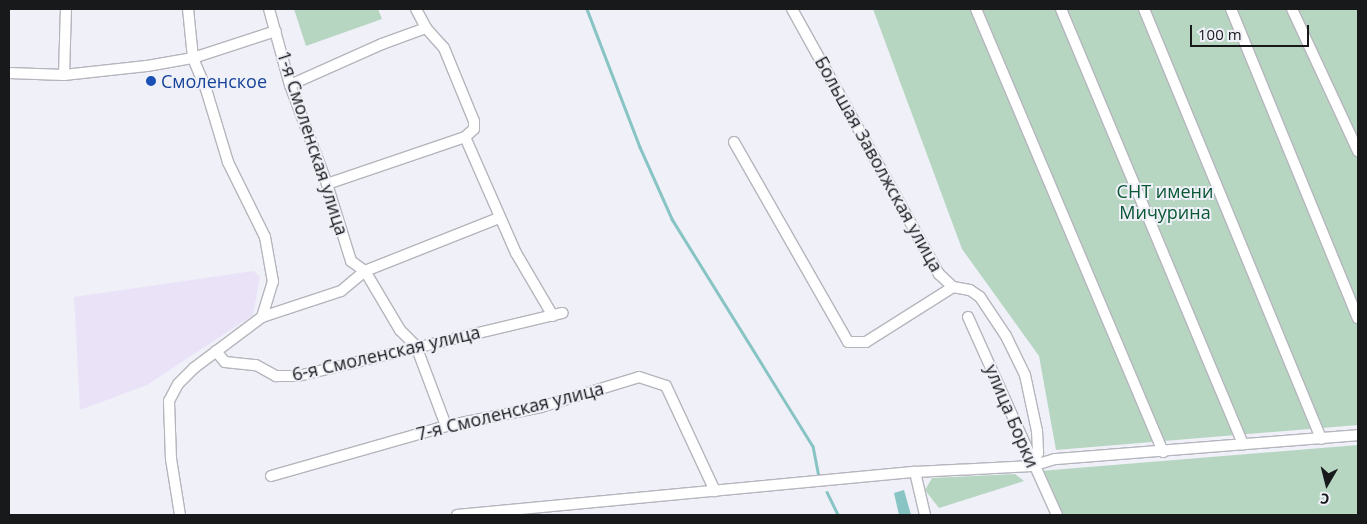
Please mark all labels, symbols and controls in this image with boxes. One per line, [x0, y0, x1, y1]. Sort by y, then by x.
scale bar [1192, 15, 1311, 47]
text: 100 m [1198, 24, 1242, 44]
street label: 1-я Смоленская улица [273, 48, 353, 238]
street label: Большая Заволжская улица [811, 52, 947, 276]
place label: Смоленское [161, 70, 267, 92]
marker: Смоленское [145, 75, 157, 87]
park label: СНТ имени Мичурина [1117, 181, 1213, 223]
street label: 6-я Смоленская улица [290, 321, 482, 385]
street label: улица Борки [981, 361, 1043, 471]
street label: 7-я Смоленская улица [414, 377, 606, 445]
north arrow [1302, 459, 1352, 509]
text: С [1319, 489, 1331, 509]

